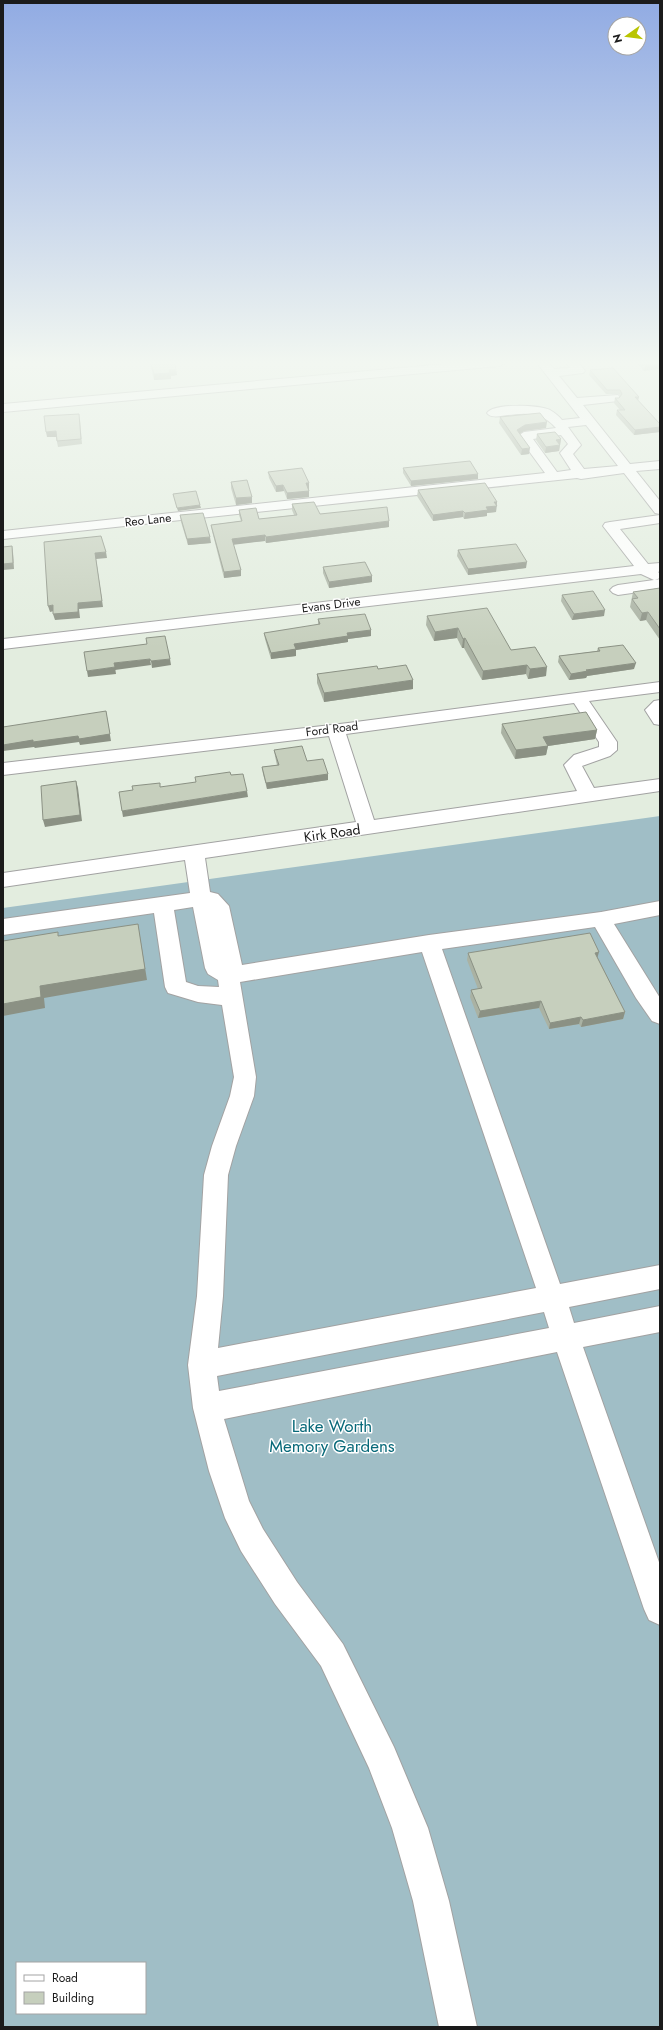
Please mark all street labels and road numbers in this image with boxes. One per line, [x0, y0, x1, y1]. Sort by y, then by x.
street label: Reo Lane [124, 509, 172, 531]
street label: Evans Drive [301, 592, 361, 618]
street label: Ford Road [305, 717, 359, 741]
street label: Kirk Road [302, 819, 362, 847]

